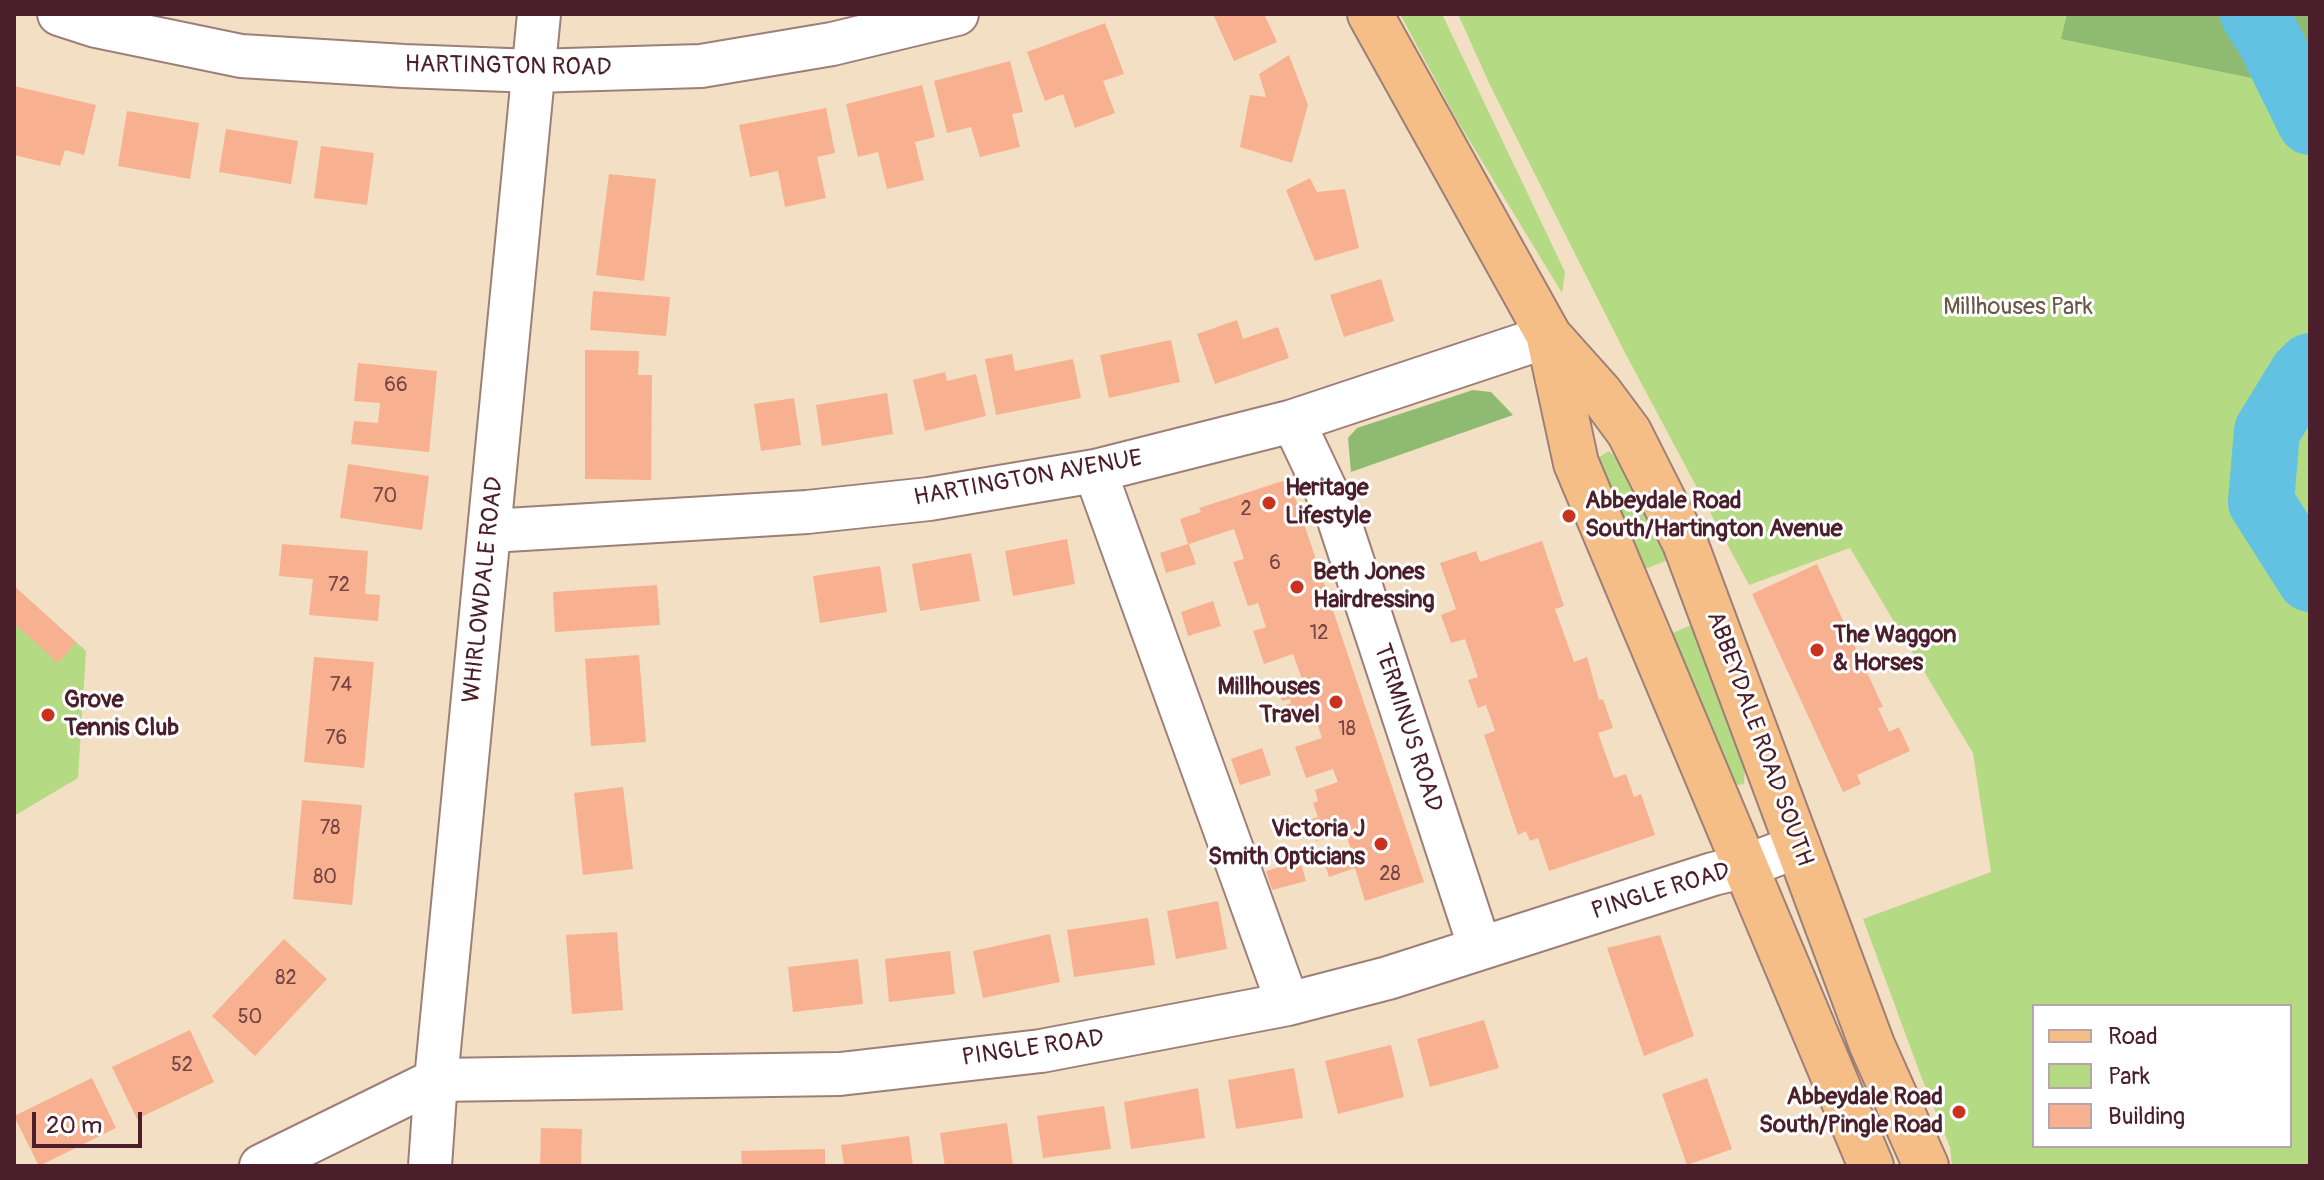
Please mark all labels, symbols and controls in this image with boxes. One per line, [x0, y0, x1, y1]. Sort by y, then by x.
street label: HARTINGTON ROAD [404, 51, 612, 83]
park label: Millhouses Park [1943, 294, 2093, 322]
house number: 66 [384, 374, 408, 398]
street label: HARTINGTON AVENUE [912, 445, 1144, 513]
place label: Heritage Lifestyle [1285, 475, 1371, 531]
street label: WHIRLOWDALE ROAD [458, 476, 510, 704]
house number: 70 [373, 485, 397, 509]
place label: Abbeydale Road South/Hartington Avenue [1585, 488, 1843, 544]
marker: Heritage Lifestyle [1260, 494, 1278, 512]
house number: 2 [1240, 498, 1252, 522]
marker: Abbeydale Road South/Hartington Avenue [1560, 507, 1578, 525]
house number: 6 [1269, 552, 1281, 576]
place label: Beth Jones Hairdressing [1313, 559, 1435, 615]
house number: 72 [328, 574, 350, 598]
marker: Beth Jones Hairdressing [1288, 578, 1306, 596]
street label: ABBEYDALE ROAD SOUTH [1699, 608, 1819, 870]
house number: 12 [1310, 622, 1328, 646]
place label: The Waggon & Horses [1833, 622, 1957, 678]
street label: TERMINUS ROAD [1366, 640, 1448, 816]
marker: The Waggon & Horses [1808, 641, 1826, 659]
house number: 74 [330, 674, 352, 698]
place label: Millhouses Travel [1218, 674, 1320, 730]
place label: Grove Tennis Club [64, 687, 179, 743]
marker: Millhouses Travel [1327, 693, 1345, 711]
marker: Grove Tennis Club [39, 706, 57, 724]
house number: 18 [1338, 718, 1356, 742]
house number: 76 [325, 727, 347, 751]
place label: Victoria J Smith Opticians [1208, 816, 1365, 872]
house number: 78 [320, 817, 340, 841]
marker: Victoria J Smith Opticians [1372, 835, 1390, 853]
street label: PINGLE ROAD [1588, 857, 1734, 927]
house number: 28 [1379, 863, 1401, 887]
house number: 80 [313, 866, 337, 890]
house number: 82 [275, 967, 297, 991]
legend [2032, 1004, 2292, 1148]
house number: 50 [238, 1006, 262, 1030]
text: Road [2108, 1022, 2158, 1051]
street label: PINGLE ROAD [960, 1025, 1106, 1073]
house number: 52 [171, 1054, 193, 1078]
text: Park [2108, 1062, 2150, 1091]
place label: Abbeydale Road South/Pingle Road [1759, 1084, 1943, 1140]
scale bar [36, 1096, 146, 1146]
text: Building [2108, 1102, 2185, 1131]
marker: Abbeydale Road South/Pingle Road [1950, 1103, 1968, 1121]
text: 20 m [46, 1111, 102, 1140]

